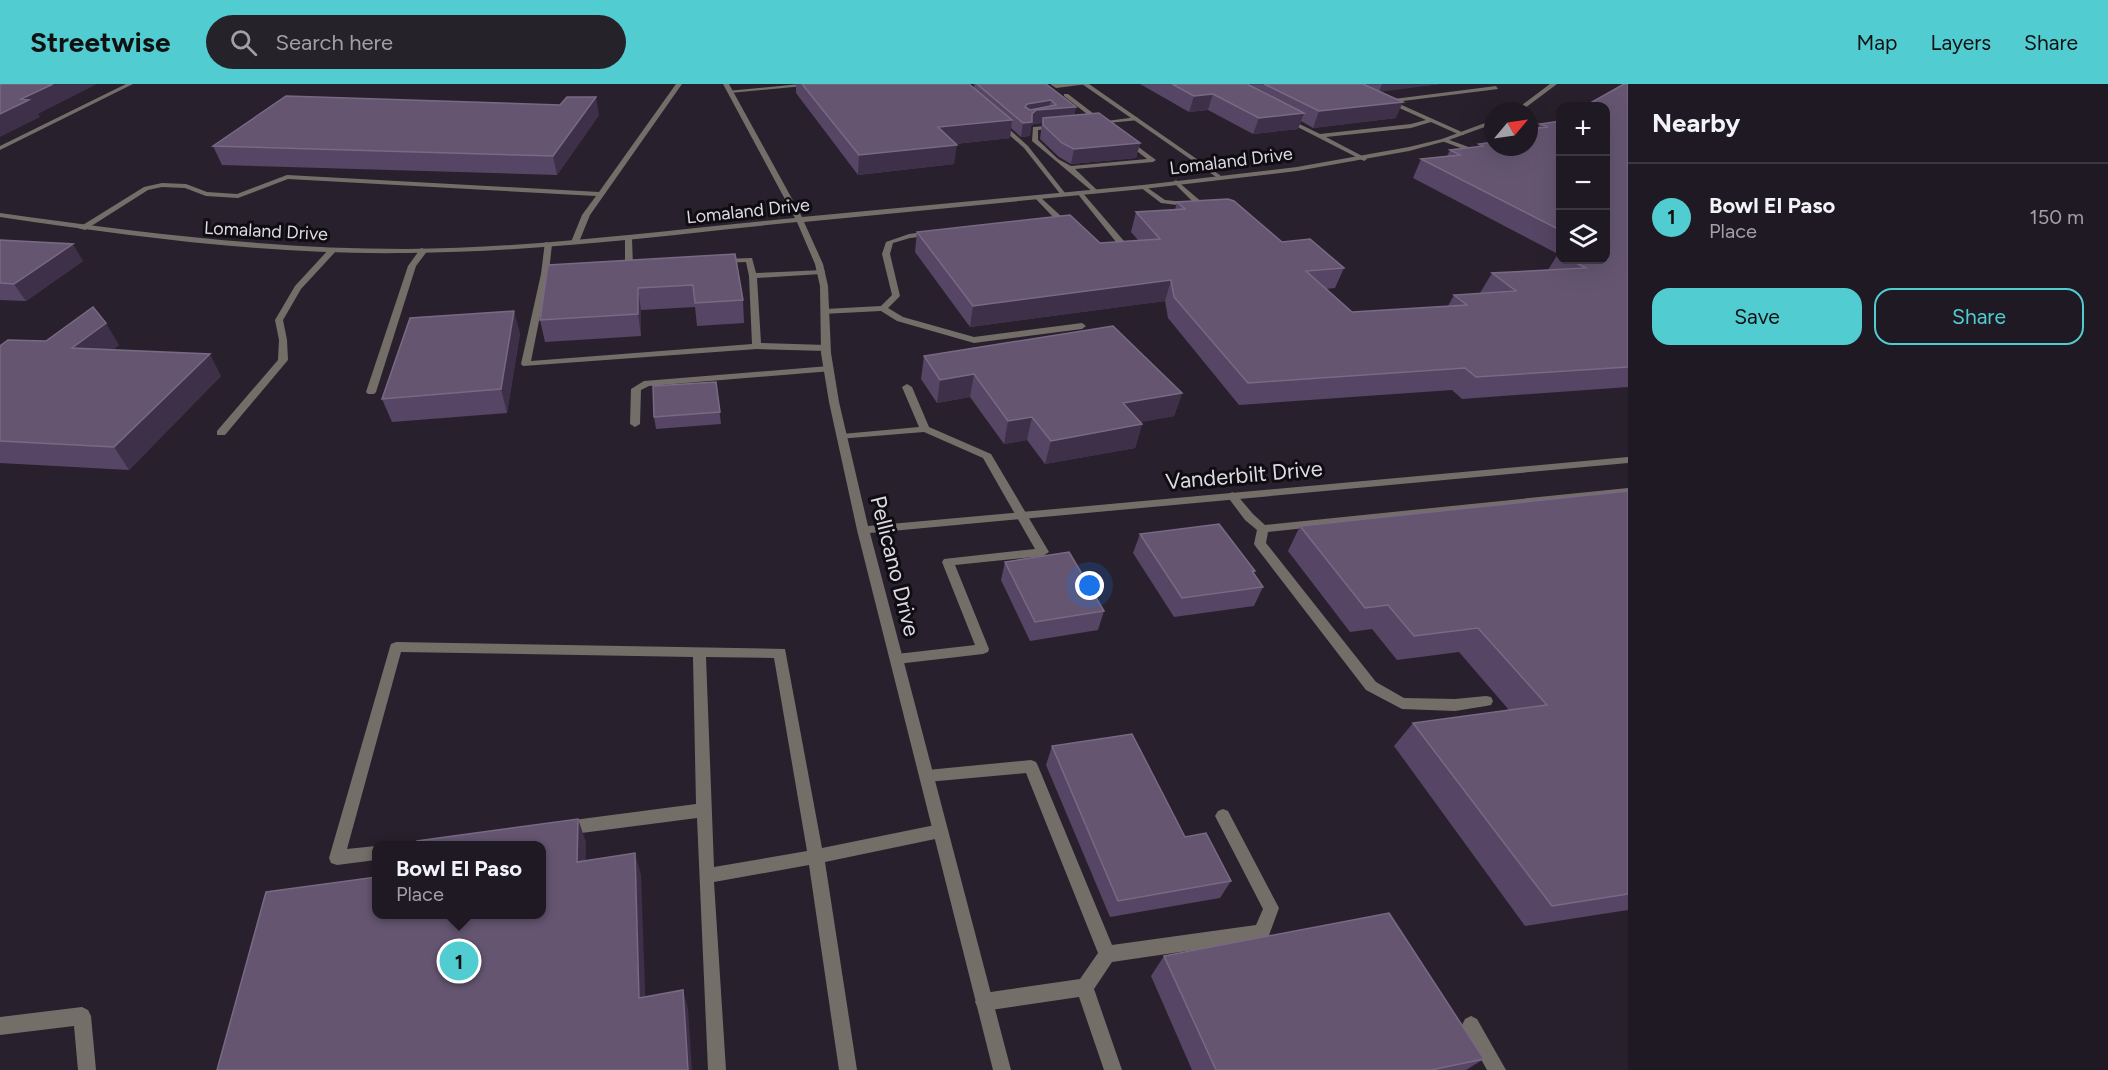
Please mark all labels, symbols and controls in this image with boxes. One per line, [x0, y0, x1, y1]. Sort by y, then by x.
search box [206, 15, 626, 69]
text: Streetwise [30, 25, 170, 59]
icon: search [227, 26, 260, 59]
text: Search here [275, 29, 393, 56]
text: Map [1857, 30, 1897, 55]
text: Layers [1930, 30, 1991, 55]
text: Share [2024, 30, 2078, 55]
north arrow [1484, 102, 1538, 156]
map controls [1556, 102, 1610, 264]
button: + [1556, 102, 1610, 156]
text: Nearby [1652, 107, 1740, 139]
street label: Lomaland Drive [1168, 142, 1294, 179]
button: − [1556, 156, 1610, 210]
text: Bowl El Paso [1709, 192, 1835, 219]
street label: Lomaland Drive [685, 194, 811, 228]
text: 1 [1667, 205, 1676, 229]
text: 150 m [2029, 205, 2084, 229]
button: layers [1556, 210, 1610, 264]
street label: Lomaland Drive [203, 217, 329, 245]
text: Place [1709, 219, 1757, 243]
button: Save [1652, 288, 1862, 345]
button: Share [1874, 288, 2084, 345]
street label: Vanderbilt Drive [1164, 455, 1324, 495]
street label: Pellicano Drive [865, 493, 925, 639]
your location [1075, 571, 1104, 600]
popup [372, 841, 546, 919]
text: Bowl El Paso [396, 855, 522, 882]
text: Place [396, 882, 444, 906]
pin: 1 [440, 938, 478, 984]

